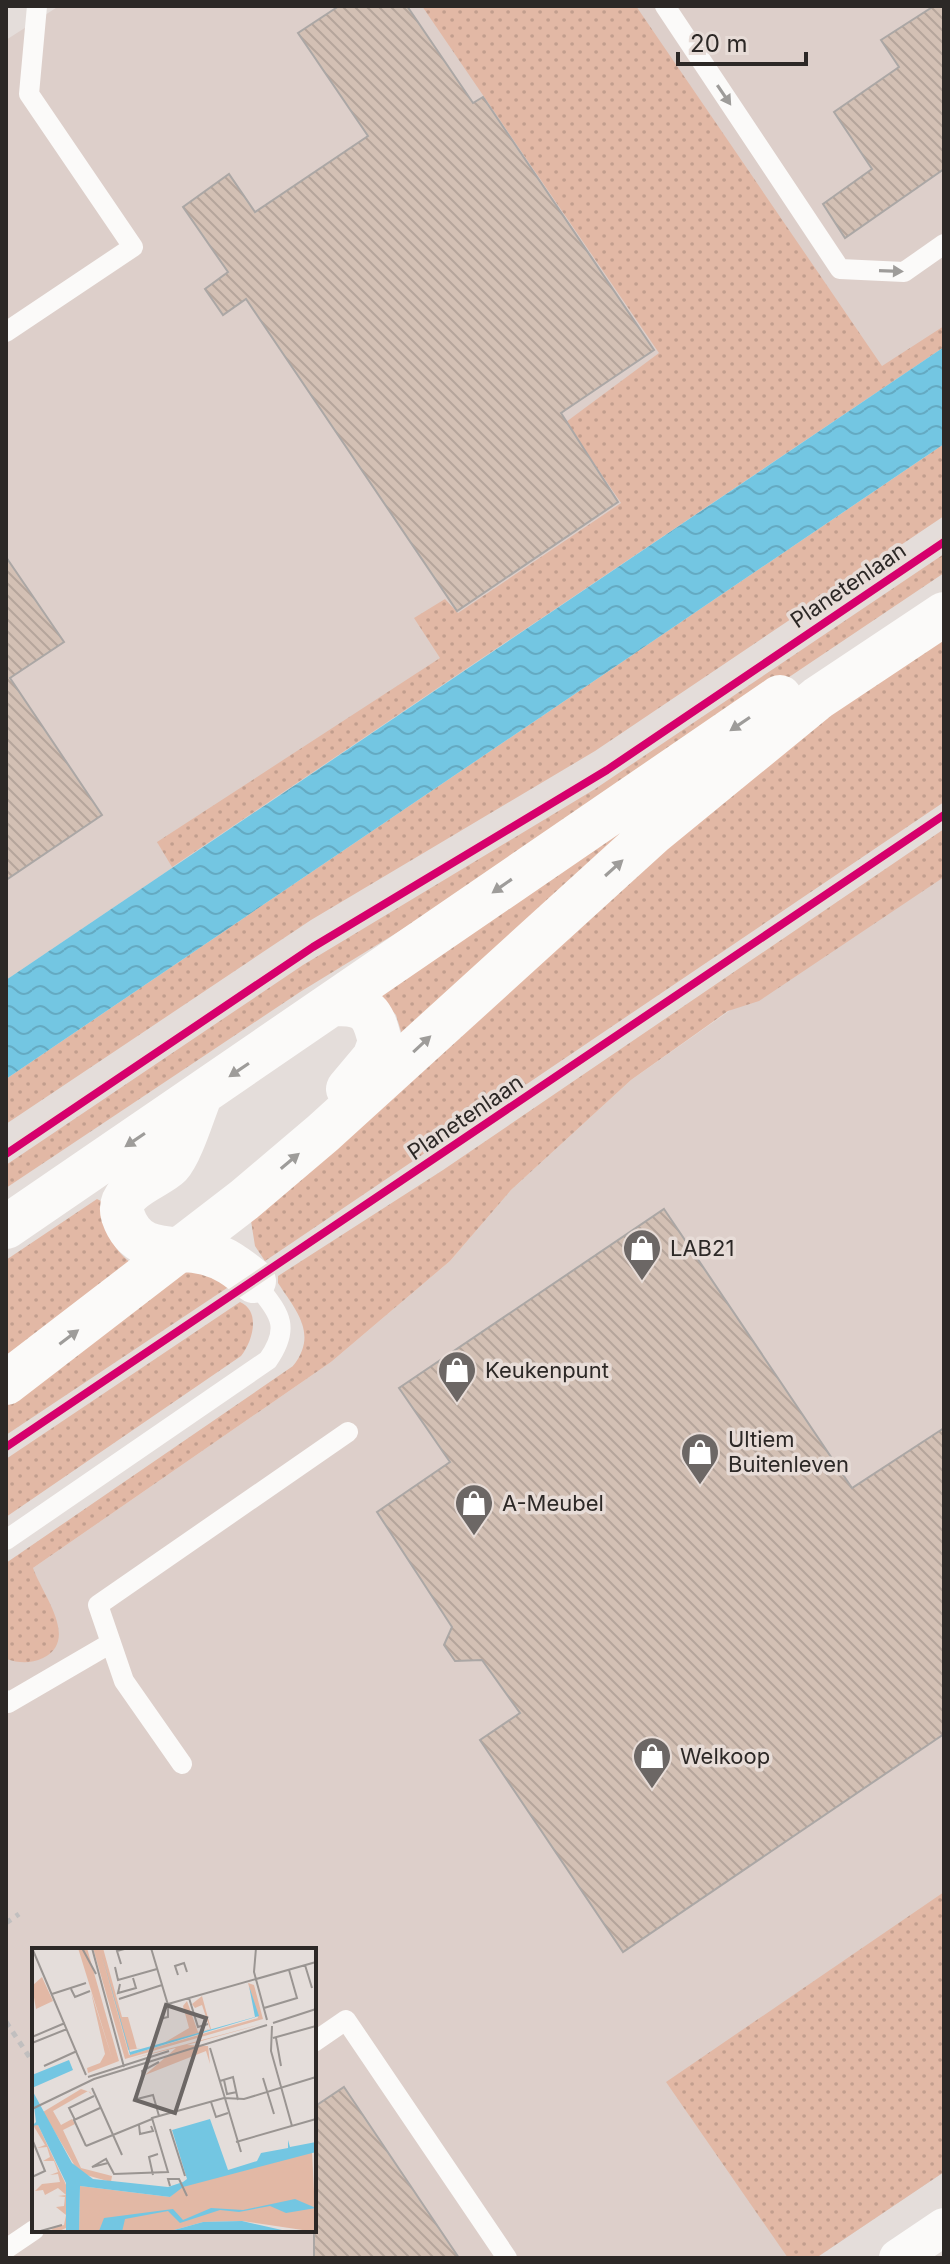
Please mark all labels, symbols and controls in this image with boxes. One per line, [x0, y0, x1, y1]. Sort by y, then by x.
scale bar [678, 16, 806, 66]
text: 20 m [690, 29, 748, 58]
one-way arrow [717, 84, 732, 105]
one-way arrow [879, 265, 904, 277]
street label: Planetenlaan [785, 537, 911, 633]
one-way arrow [730, 716, 751, 731]
one-way arrow [604, 859, 623, 877]
one-way arrow [492, 878, 513, 893]
one-way arrow [413, 1035, 432, 1053]
one-way arrow [228, 1062, 249, 1077]
street label: Planetenlaan [402, 1069, 528, 1165]
one-way arrow [124, 1132, 146, 1147]
one-way arrow [280, 1153, 300, 1170]
shop icon: LAB21 [621, 1227, 663, 1282]
place label: LAB21 [670, 1235, 734, 1261]
one-way arrow [58, 1329, 79, 1345]
shop icon: Keukenpunt [436, 1349, 478, 1404]
place label: Keukenpunt [485, 1357, 609, 1383]
place label: Ultiem Buitenleven [728, 1426, 849, 1477]
shop icon: Ultiem Buitenleven [679, 1431, 721, 1486]
shop icon: A-Meubel [453, 1482, 495, 1537]
place label: A-Meubel [502, 1490, 604, 1516]
shop icon: Welkoop [631, 1735, 673, 1790]
place label: Welkoop [680, 1743, 770, 1769]
inset map [32, 1948, 316, 2232]

